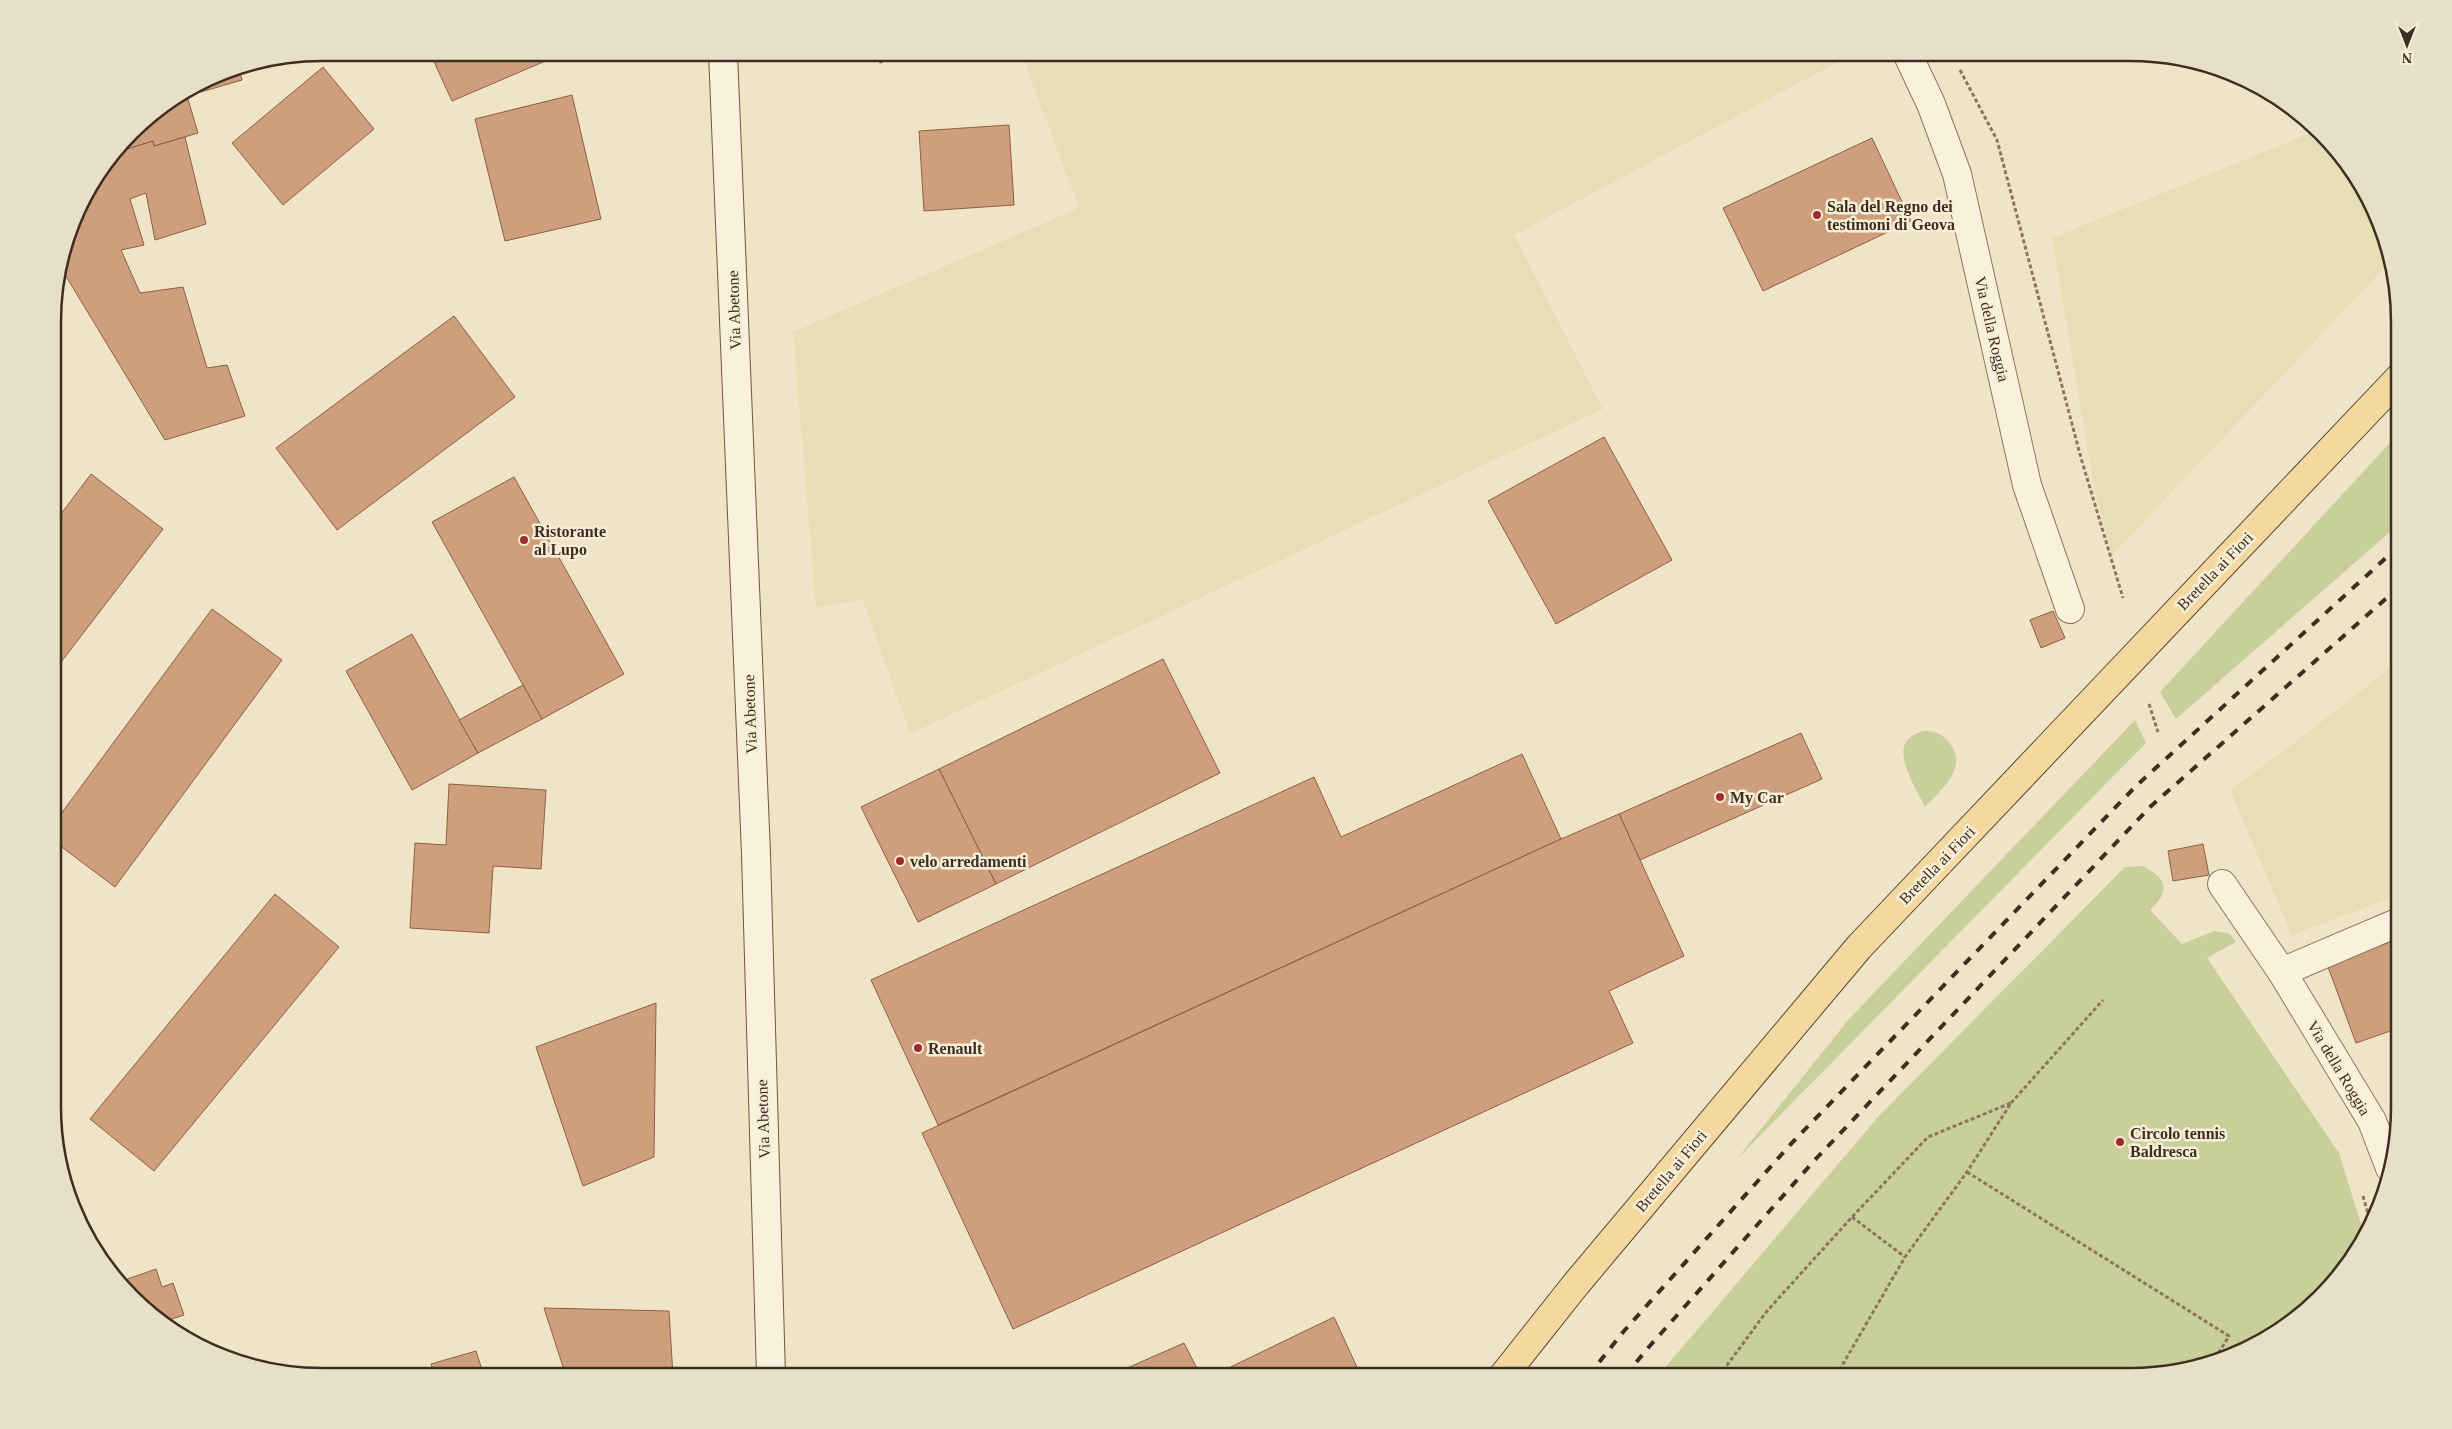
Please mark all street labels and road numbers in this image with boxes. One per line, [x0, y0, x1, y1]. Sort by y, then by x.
street label: Via Abetone [724, 270, 744, 350]
street label: Via della Roggia [1971, 275, 2012, 383]
street label: Bretella ai Fiori [2174, 528, 2257, 613]
street label: Via Abetone [740, 674, 760, 754]
street label: Bretella ai Fiori [1896, 822, 1979, 907]
street label: Via della Roggia [2303, 1018, 2374, 1119]
street label: Via Abetone [753, 1079, 773, 1159]
street label: Bretella ai Fiori [1632, 1126, 1710, 1215]

